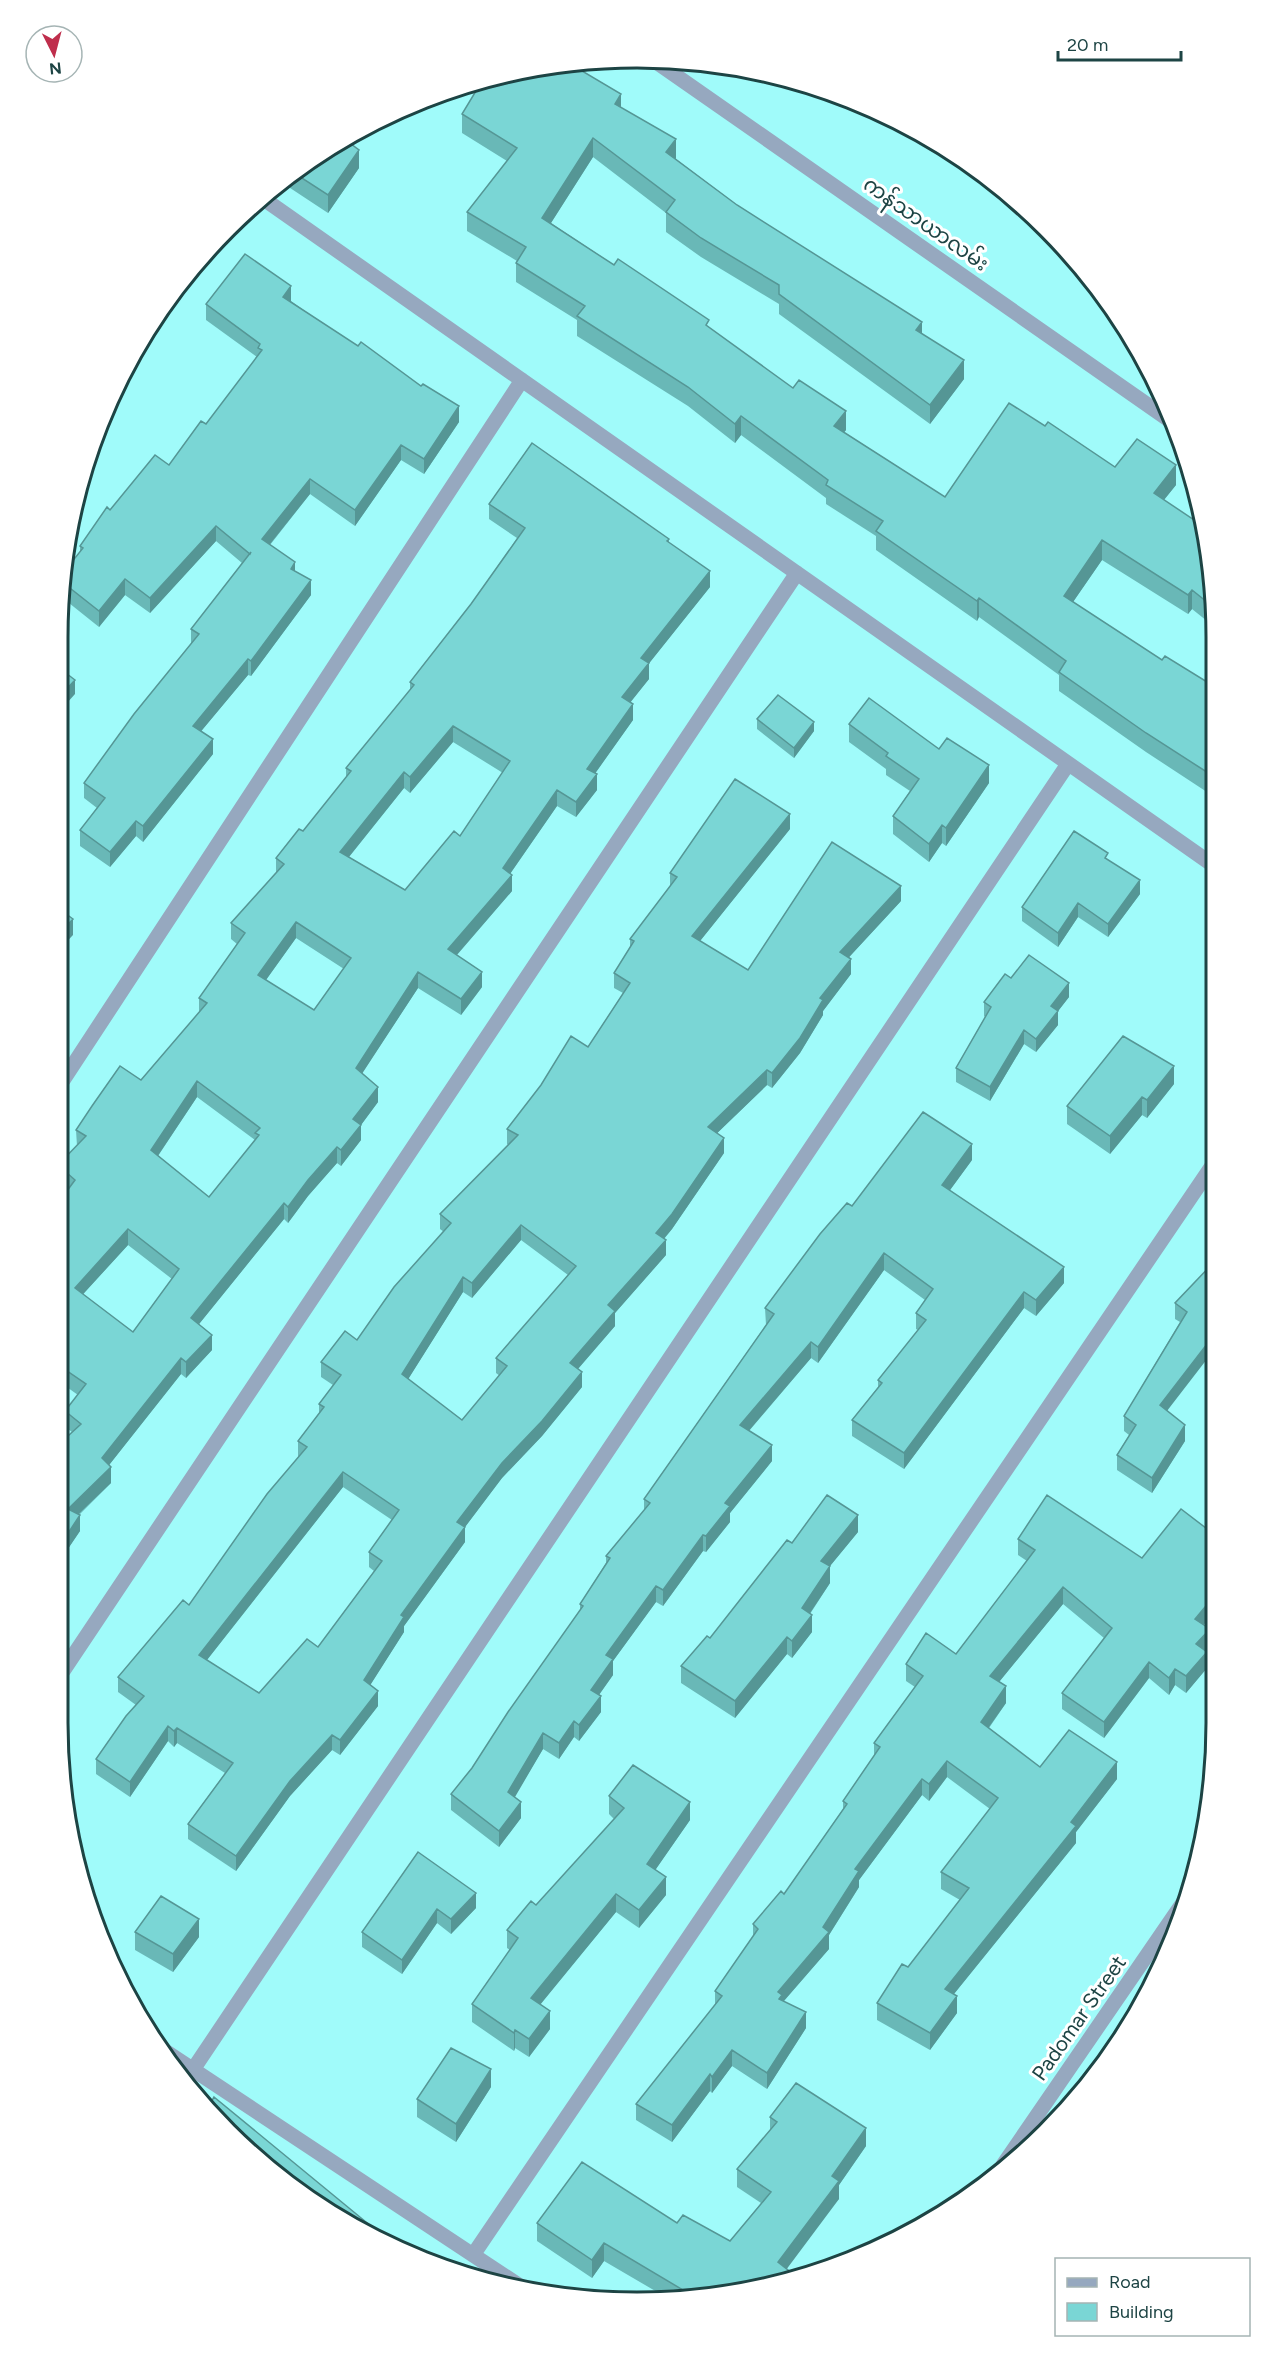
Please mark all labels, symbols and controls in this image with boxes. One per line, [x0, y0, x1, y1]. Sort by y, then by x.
north arrow [24, 24, 84, 84]
scale bar [1058, 24, 1181, 62]
text: 20 m [1067, 34, 1108, 56]
text: N [48, 58, 63, 79]
street label: ကန်သာယာလမ်း [856, 169, 995, 280]
street label: Padomar Street [1026, 1950, 1131, 2085]
legend [1055, 2258, 1250, 2336]
text: Road [1109, 2271, 1150, 2293]
text: Building [1109, 2301, 1174, 2323]

